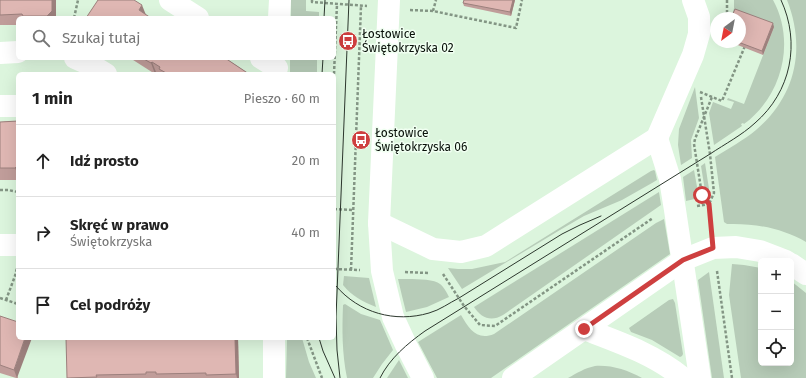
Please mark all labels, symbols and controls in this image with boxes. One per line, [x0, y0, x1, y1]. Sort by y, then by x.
north arrow [710, 12, 746, 48]
search box [16, 16, 336, 60]
icon: search [30, 27, 52, 49]
place label: Łostowice Świętokrzyska 02 [362, 27, 454, 55]
text: Szukaj tutaj [62, 29, 140, 47]
bus stop icon: Łostowice Świętokrzyska 02 [337, 30, 359, 52]
text: 1 min [32, 88, 73, 109]
text: Pieszo · 60 m [244, 91, 320, 106]
place label: Łostowice Świętokrzyska 06 [375, 126, 467, 154]
bus stop icon: Łostowice Świętokrzyska 06 [350, 129, 372, 151]
icon: ahead [32, 150, 54, 172]
text: Idź prosto [70, 152, 139, 170]
text: 20 m [292, 153, 320, 168]
route start [693, 186, 711, 204]
text: Skręć w prawo [70, 216, 169, 234]
icon: right [32, 222, 54, 244]
text: 40 m [291, 225, 320, 240]
text: Świętokrzyska [70, 234, 152, 249]
map controls [758, 258, 794, 366]
button: + [758, 258, 794, 294]
icon: arrive [32, 294, 54, 316]
button: − [758, 294, 794, 330]
text: Cel podróży [70, 296, 150, 314]
route end [575, 320, 593, 338]
button: locate [758, 330, 794, 366]

